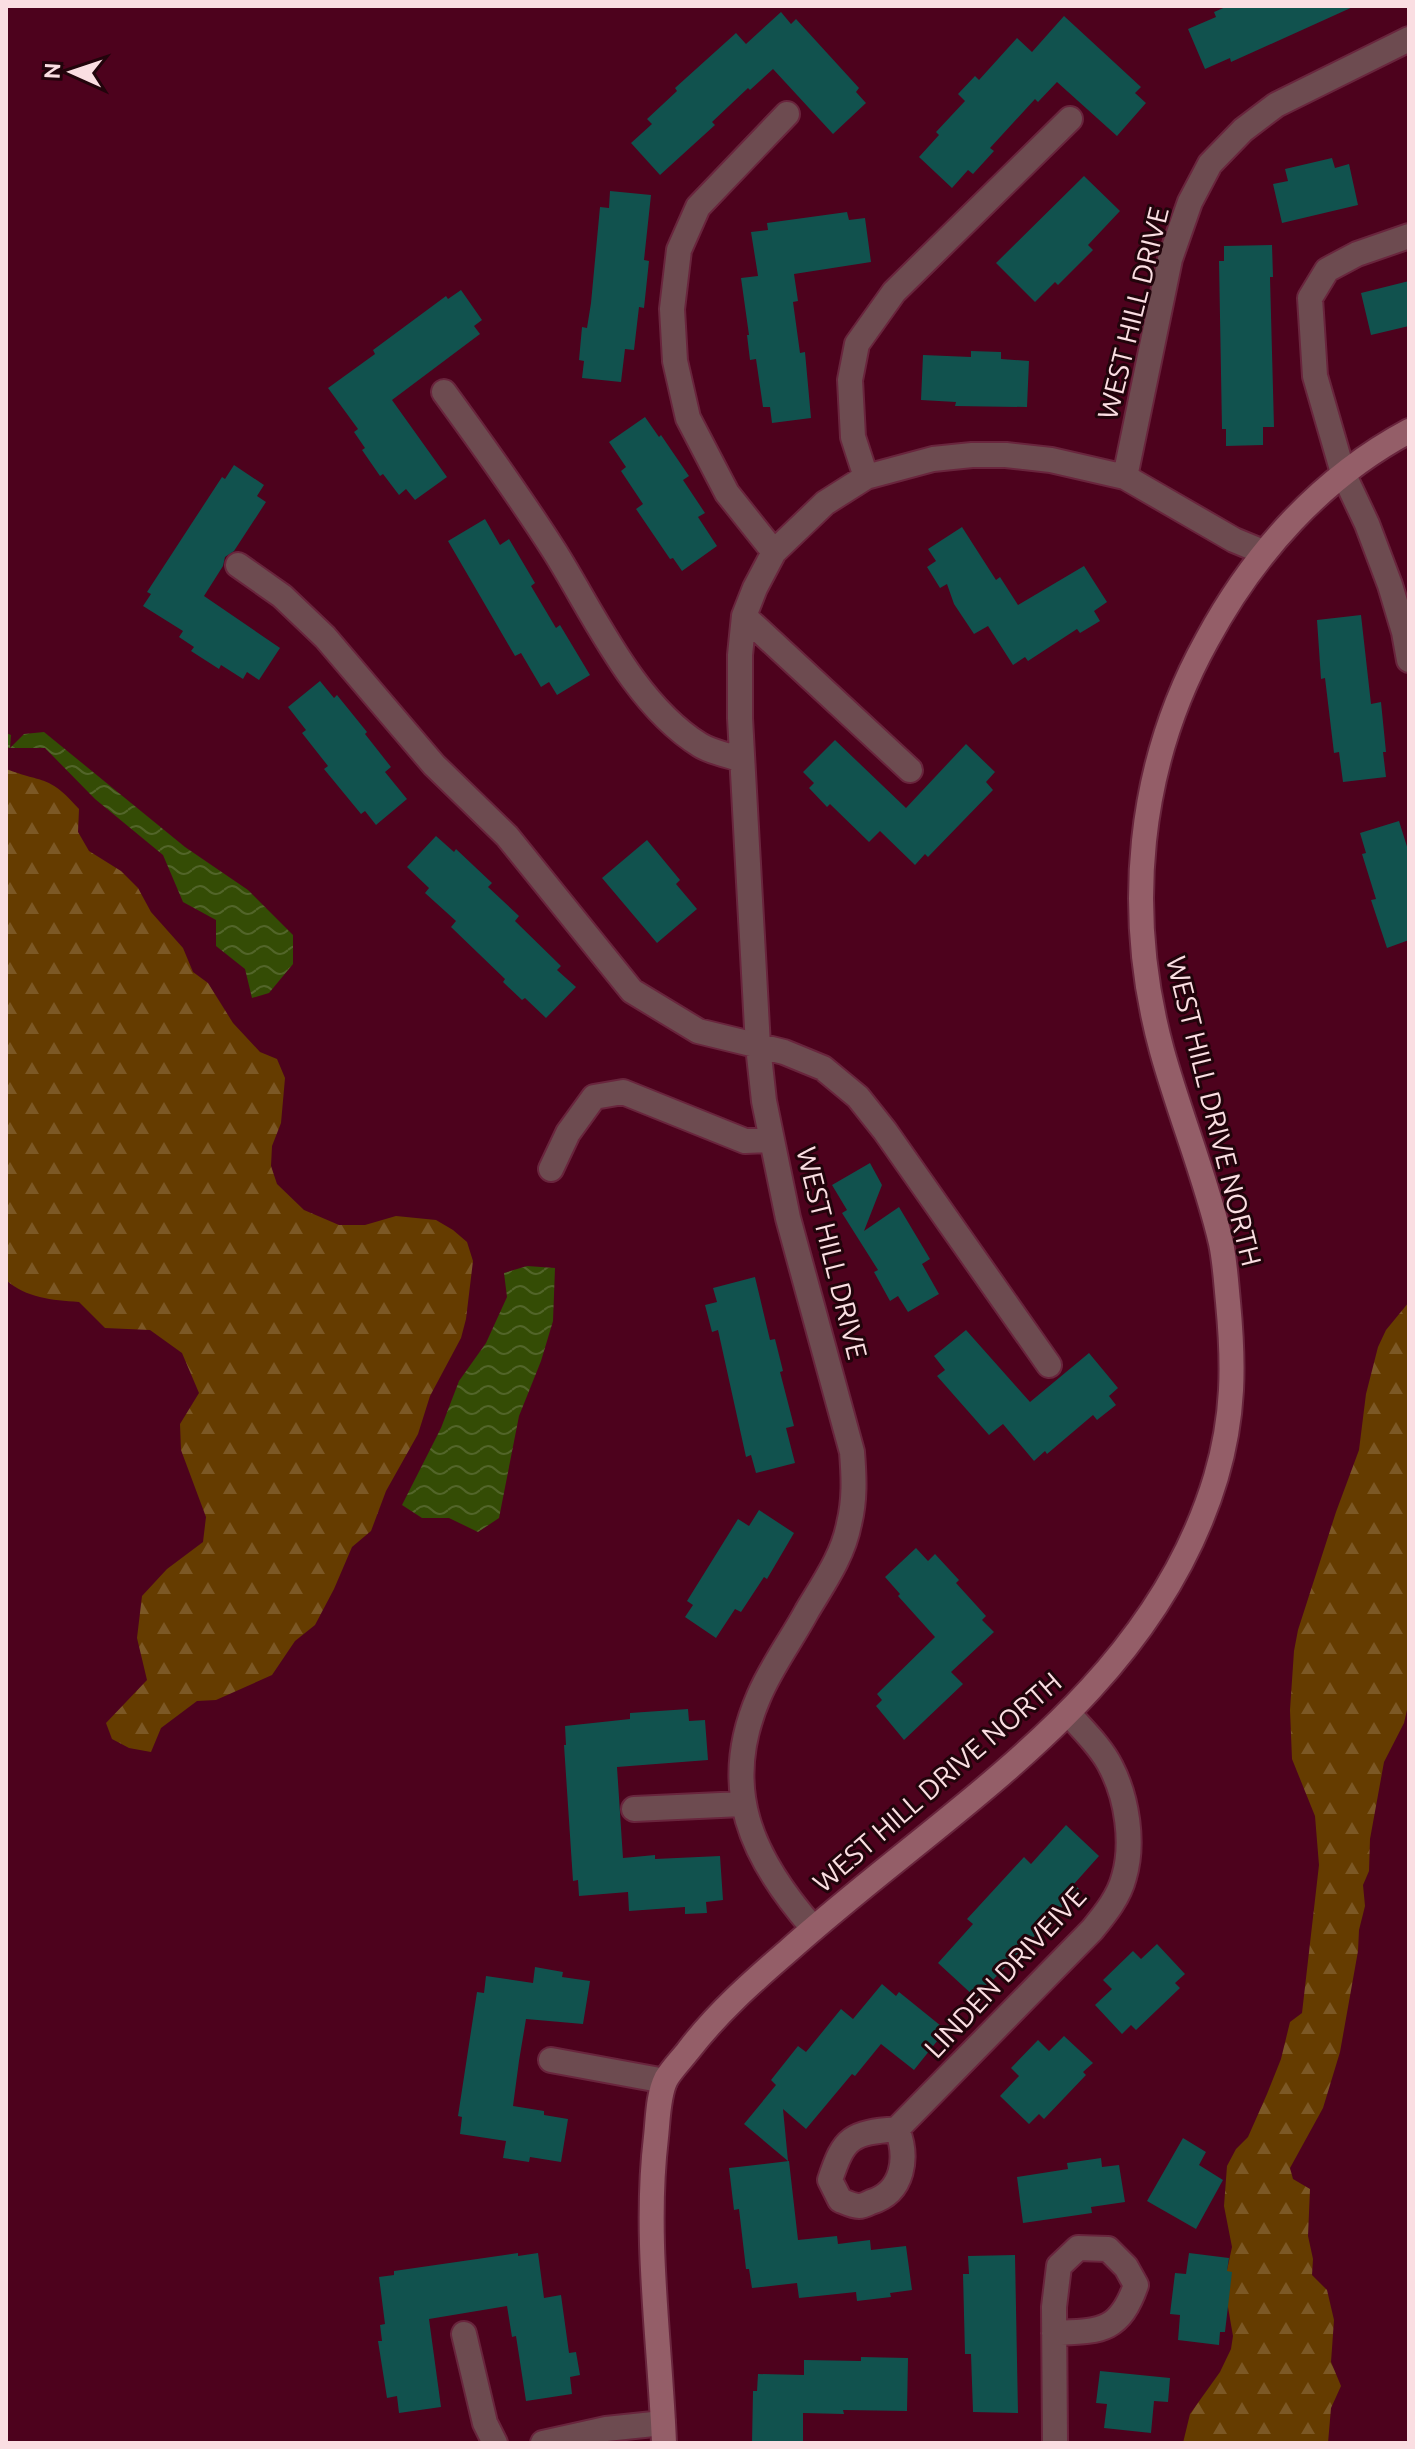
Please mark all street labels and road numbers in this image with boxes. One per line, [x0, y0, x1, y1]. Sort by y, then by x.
street label: WEST HILL DRIVE [1091, 204, 1174, 422]
street label: WEST HILL DRIVE NORTH [1161, 953, 1268, 1269]
street label: WEST HILL DRIVE [791, 1144, 874, 1362]
street label: WEST HILL DRIVE NORTH [806, 1665, 1067, 1898]
street label: LINDEN DRIVEIVE [918, 1880, 1092, 2063]

